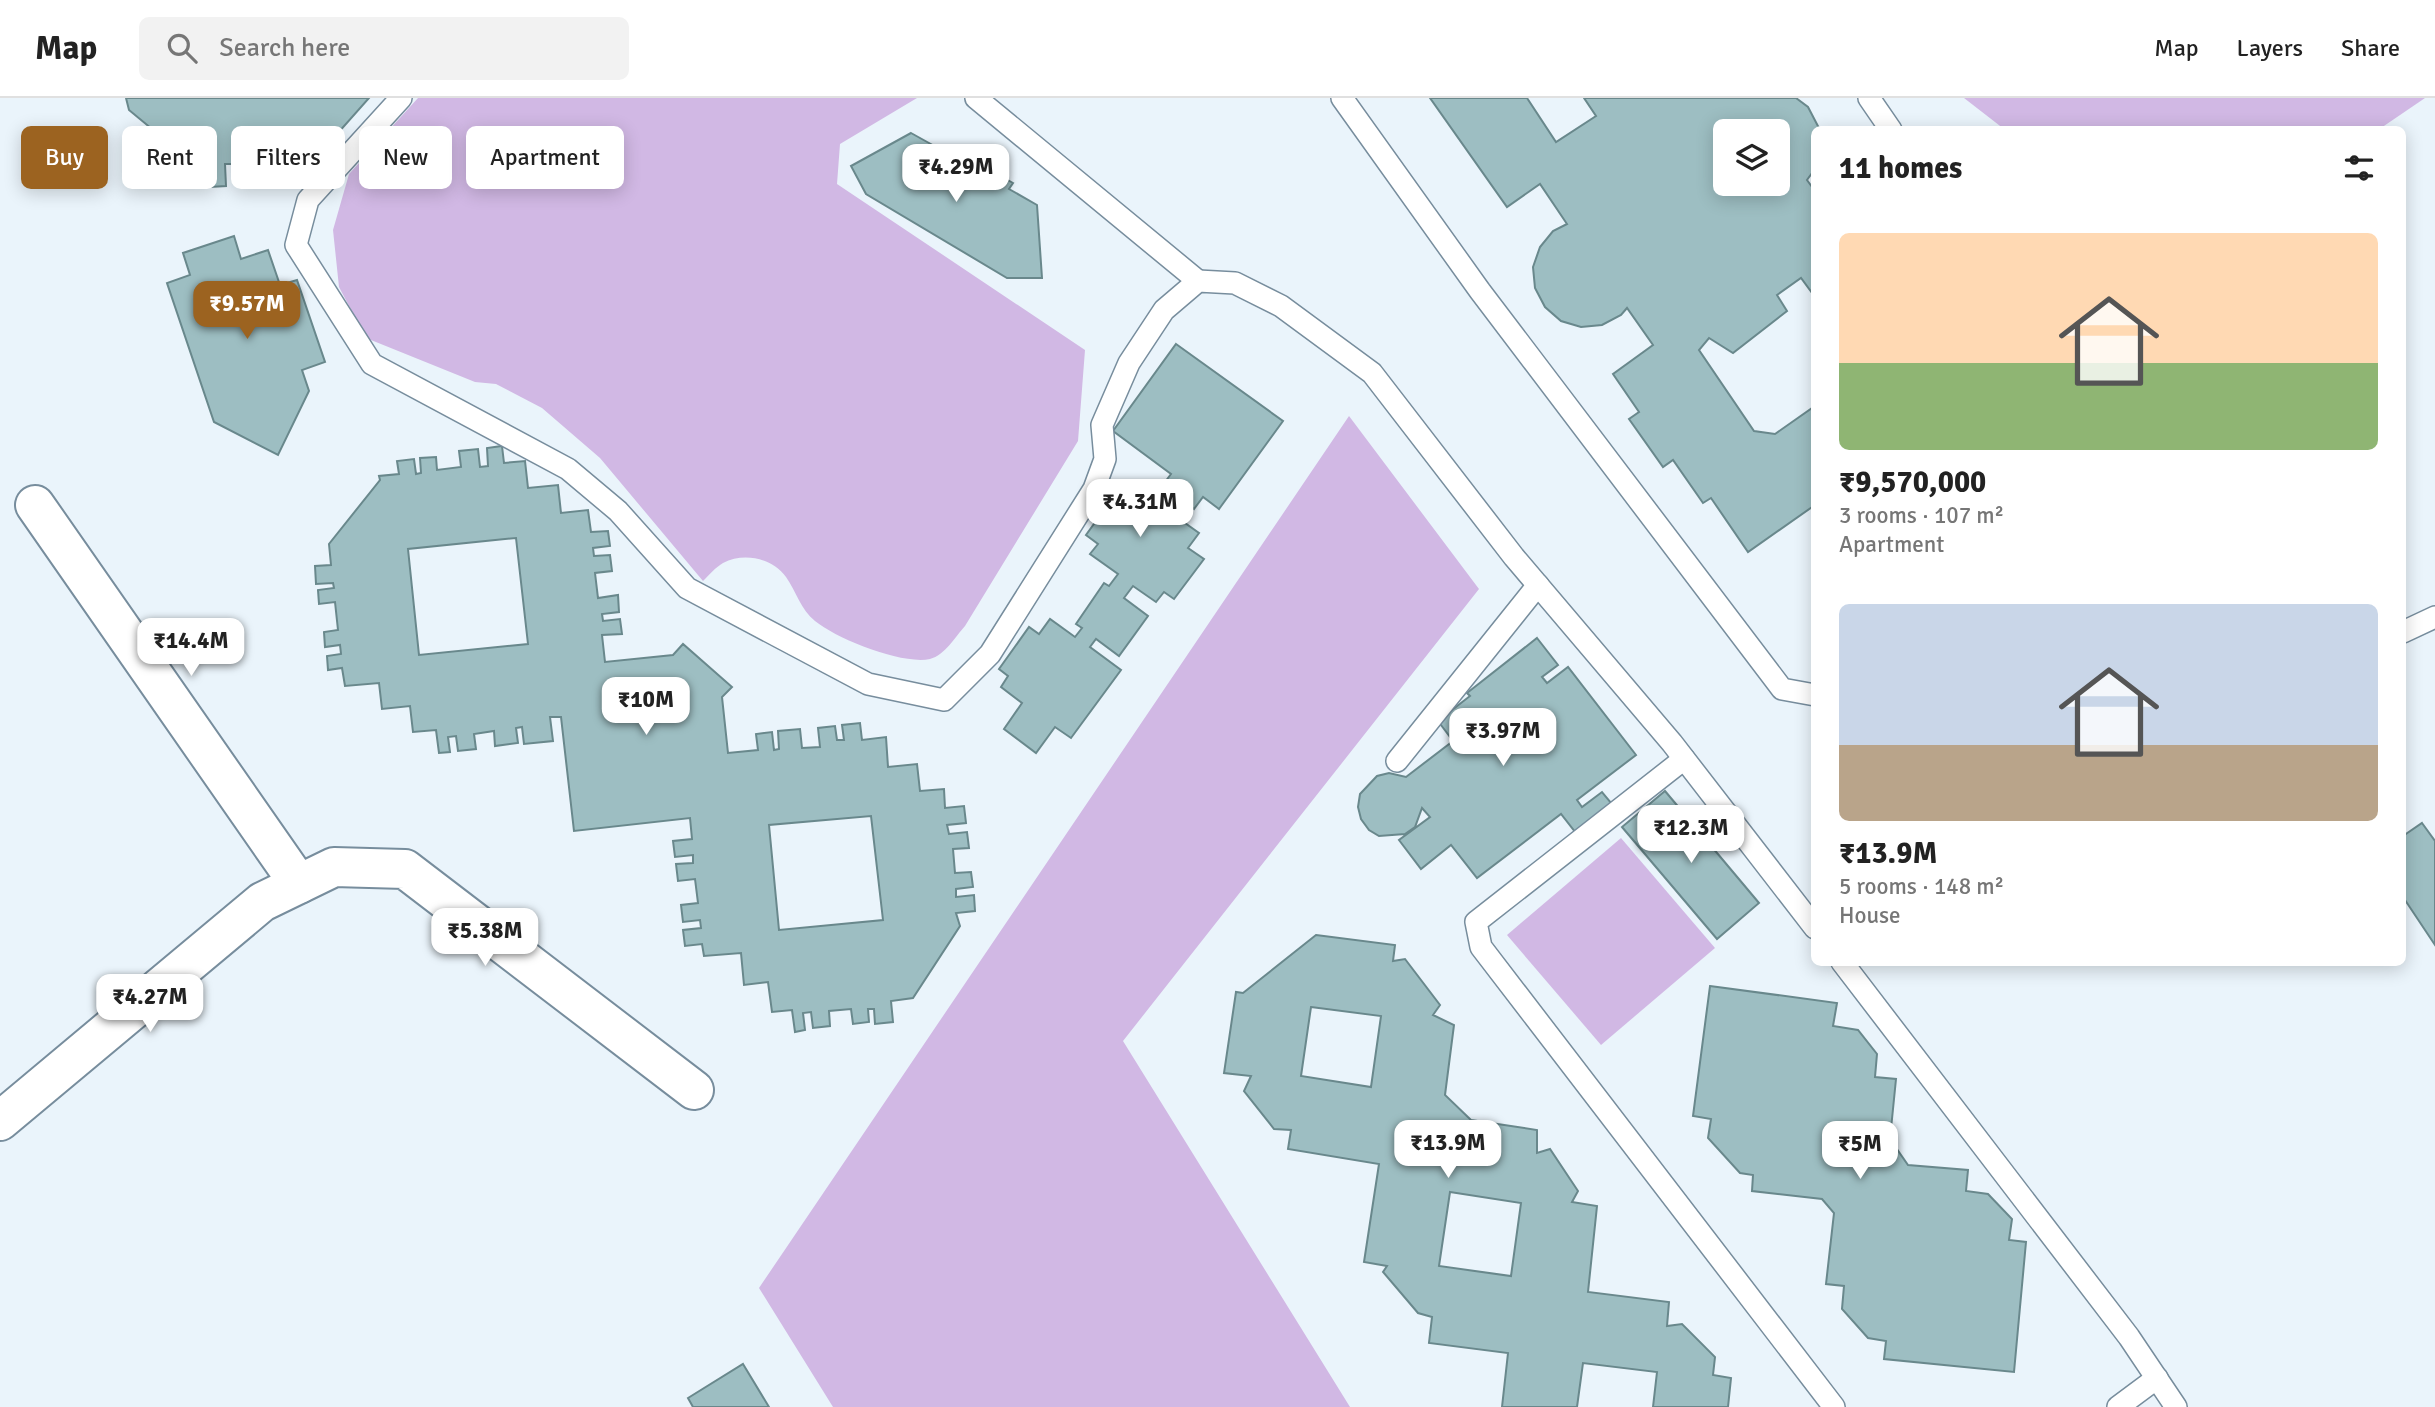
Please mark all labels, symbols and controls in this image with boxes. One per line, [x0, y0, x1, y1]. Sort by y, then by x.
search box [139, 17, 629, 80]
text: Map [35, 28, 97, 69]
icon: search [163, 29, 201, 67]
text: Search here [219, 32, 350, 64]
text: Map [2154, 33, 2199, 63]
text: Layers [2237, 33, 2303, 63]
text: Share [2341, 33, 2400, 63]
map controls [1713, 119, 1790, 196]
button: layers [1713, 119, 1790, 196]
chip: Buy [21, 126, 108, 189]
chip: Rent [122, 126, 217, 189]
chip: Filters [231, 126, 345, 189]
chip: New [359, 126, 452, 189]
chip: Apartment [466, 126, 624, 189]
pin: ₹4.29M [899, 144, 1013, 204]
icon: filters [2340, 149, 2378, 187]
text: 11 homes [1839, 150, 1962, 187]
text: ₹4.29M [918, 152, 994, 181]
icon: home [2046, 278, 2172, 404]
pin: ₹9.57M [190, 282, 304, 341]
text: ₹9.57M [209, 289, 285, 318]
text: ₹9,570,000 [1839, 464, 1986, 501]
pin: ₹4.31M [1083, 480, 1197, 539]
text: ₹4.31M [1102, 487, 1178, 516]
text: 3 rooms · 107 m² [1839, 501, 2004, 530]
text: Apartment [1839, 530, 1944, 559]
pin: ₹14.4M [134, 618, 248, 678]
text: ₹14.4M [153, 626, 229, 655]
icon: home [2046, 649, 2172, 775]
pin: ₹10M [605, 678, 687, 737]
text: ₹10M [618, 685, 674, 714]
pin: ₹3.97M [1446, 708, 1560, 768]
text: ₹3.97M [1465, 716, 1541, 745]
pin: ₹12.3M [1634, 806, 1748, 865]
text: ₹12.3M [1653, 813, 1729, 842]
text: ₹13.9M [1839, 835, 1937, 872]
text: 5 rooms · 148 m² [1839, 872, 2004, 901]
text: House [1839, 901, 1901, 930]
pin: ₹5.38M [428, 908, 542, 968]
text: ₹5.38M [447, 916, 523, 945]
pin: ₹4.27M [93, 974, 207, 1034]
text: ₹4.27M [112, 982, 188, 1011]
pin: ₹13.9M [1391, 1121, 1505, 1180]
pin: ₹5M [1826, 1122, 1894, 1181]
text: ₹13.9M [1410, 1128, 1486, 1157]
text: ₹5M [1838, 1129, 1882, 1158]

